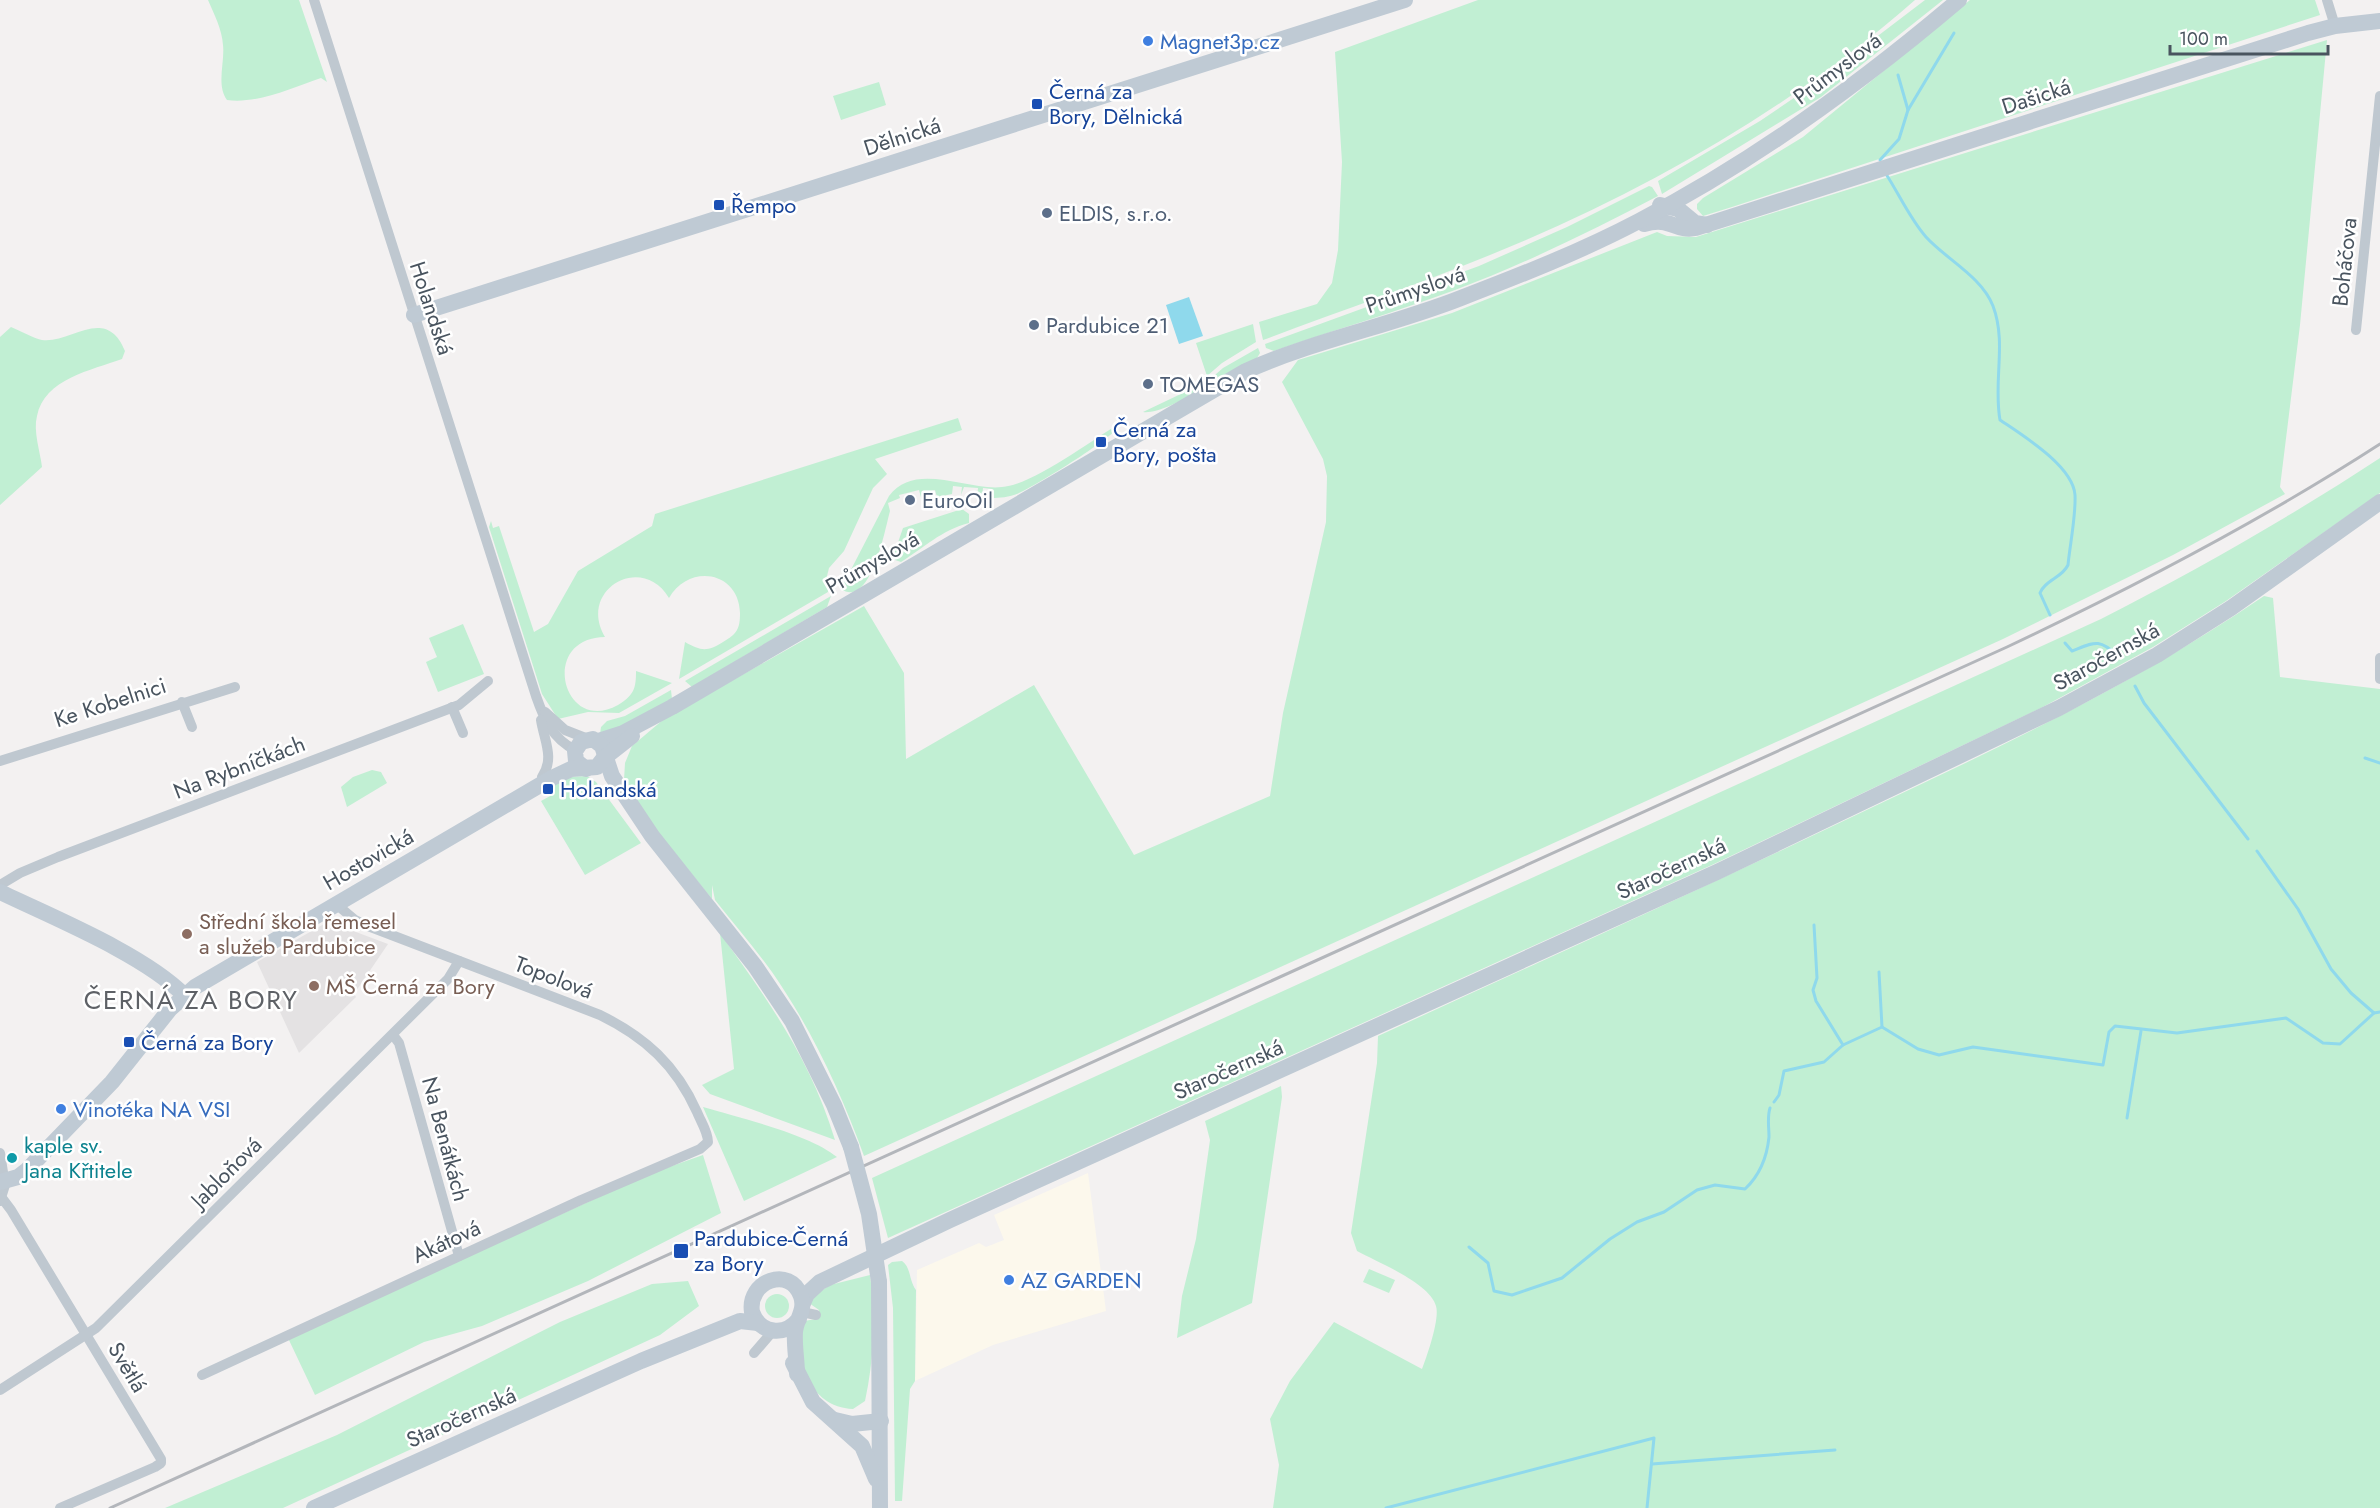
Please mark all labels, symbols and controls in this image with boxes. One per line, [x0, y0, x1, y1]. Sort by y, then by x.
scale bar [2170, 18, 2328, 56]
street label: Průmyslová [1786, 24, 1888, 112]
place label: Magnet3p.cz [1160, 25, 1280, 57]
text: 100 m [2179, 26, 2228, 52]
marker: Magnet3p.cz [1141, 34, 1155, 48]
street label: Dašická [1997, 70, 2075, 122]
place label: Černá za Bory, Dělnická [1049, 75, 1183, 132]
marker: Černá za Bory, Dělnická [1030, 97, 1044, 111]
street label: Dělnická [859, 108, 945, 164]
place label: Řempo [731, 189, 796, 221]
place label: ELDIS, s.r.o. [1059, 197, 1173, 229]
marker: Řempo [712, 198, 726, 212]
marker: ELDIS, s.r.o. [1040, 206, 1054, 220]
street label: Boháčova [2323, 216, 2365, 308]
street label: Holandská [402, 257, 462, 359]
street label: Průmyslová [1361, 257, 1469, 321]
place label: Pardubice 21 [1046, 309, 1169, 341]
marker: Pardubice 21 [1027, 318, 1041, 332]
place label: TOMEGAS [1160, 368, 1259, 400]
marker: TOMEGAS [1141, 377, 1155, 391]
place label: Černá za Bory, pošta [1113, 413, 1217, 470]
marker: Černá za Bory, pošta [1094, 435, 1108, 449]
place label: EuroOil [922, 484, 993, 516]
marker: EuroOil [903, 493, 917, 507]
street label: Průmyslová [819, 522, 925, 602]
street label: Staročernská [2047, 614, 2165, 698]
street label: Ke Kobelnici [50, 669, 170, 735]
street label: Na Rybníčkách [168, 727, 310, 807]
place label: Holandská [560, 773, 657, 805]
marker: Holandská [541, 782, 555, 796]
street label: Hostovická [317, 820, 419, 898]
street label: Staročernská [1611, 829, 1731, 907]
place label: Střední škola řemesel a služeb Pardubice [199, 905, 396, 962]
marker: Střední škola řemesel a služeb Pardubice [180, 927, 194, 941]
street label: Topolová [510, 947, 598, 1007]
place label: MŠ Černá za Bory [326, 970, 495, 1002]
marker: MŠ Černá za Bory [307, 979, 321, 993]
district label: ČERNÁ ZA BORY [84, 981, 298, 1019]
place label: Černá za Bory [141, 1026, 274, 1058]
street label: Staročernská [1168, 1031, 1288, 1107]
marker: Černá za Bory [122, 1035, 136, 1049]
street label: Na Benátkách [414, 1073, 478, 1205]
place label: Vinotéka NA VSI [73, 1093, 230, 1125]
marker: Vinotéka NA VSI [54, 1102, 68, 1116]
place label: kaple sv. Jana Křtitele [21, 1129, 133, 1186]
street label: Jabloňová [181, 1129, 269, 1217]
marker: kaple sv. Jana Křtitele [5, 1151, 19, 1165]
street label: Akátová [407, 1211, 485, 1271]
place label: Pardubice-Černá za Bory [694, 1222, 849, 1279]
marker: Pardubice-Černá za Bory [672, 1242, 690, 1260]
place label: AZ GARDEN [1021, 1264, 1141, 1296]
marker: AZ GARDEN [1002, 1273, 1016, 1287]
street label: Světlá [100, 1336, 156, 1398]
street label: Staročernská [401, 1379, 521, 1455]

